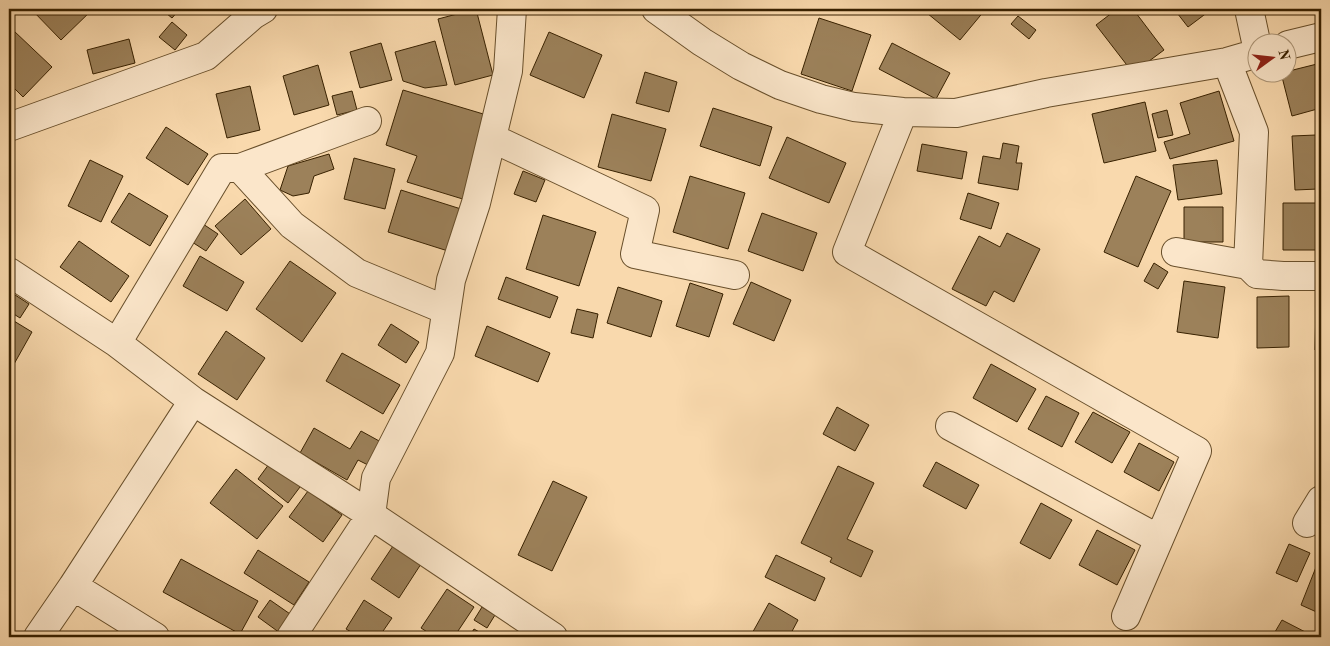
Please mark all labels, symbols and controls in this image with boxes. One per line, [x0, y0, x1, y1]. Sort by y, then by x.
north arrow [1248, 32, 1298, 82]
text: N [1275, 48, 1292, 62]

